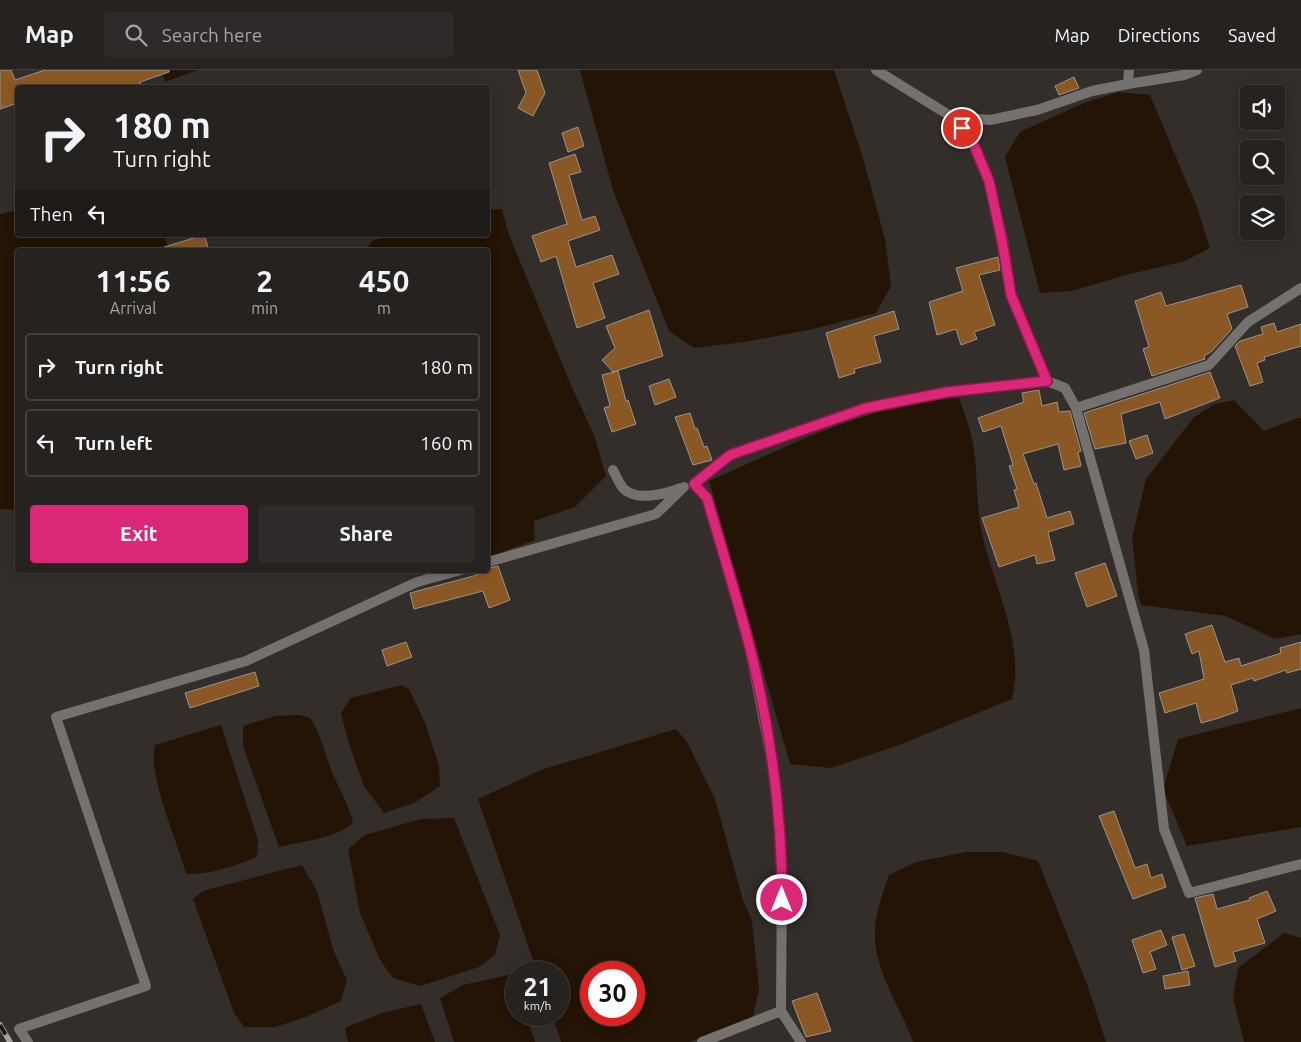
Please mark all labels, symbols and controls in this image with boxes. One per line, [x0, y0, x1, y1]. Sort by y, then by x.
search box [104, 12, 454, 57]
text: Map [25, 21, 74, 48]
icon: search [122, 21, 150, 49]
text: Search here [162, 24, 262, 46]
text: Map [1054, 25, 1090, 45]
text: Directions [1118, 25, 1200, 45]
text: Saved [1228, 25, 1276, 45]
map controls [1240, 85, 1285, 240]
button: sound [1240, 85, 1285, 130]
icon: right [30, 105, 95, 170]
text: 180 m [113, 105, 211, 145]
pin [941, 107, 983, 149]
icon: arrive [948, 114, 976, 142]
button: search [1240, 140, 1285, 185]
text: Turn right [113, 146, 211, 171]
button: layers [1240, 195, 1285, 240]
icon: left [83, 200, 111, 228]
text: Then [30, 203, 73, 225]
text: 11:56 [96, 264, 171, 298]
text: 2 [256, 264, 273, 298]
text: 450 [359, 264, 409, 298]
text: Arrival [110, 299, 156, 317]
text: min [251, 299, 278, 317]
text: m [377, 299, 391, 317]
icon: right [32, 353, 60, 381]
text: Turn right [75, 356, 163, 378]
text: 180 m [420, 356, 473, 378]
icon: left [32, 429, 60, 457]
text: Turn left [75, 432, 153, 454]
text: 160 m [420, 432, 473, 454]
button: Exit [30, 505, 248, 563]
button: Share [258, 505, 475, 563]
position arrow [755, 873, 807, 925]
speed limit sign: 30 [580, 961, 645, 1026]
text: 21 [523, 973, 552, 1001]
text: km/h [524, 999, 551, 1012]

